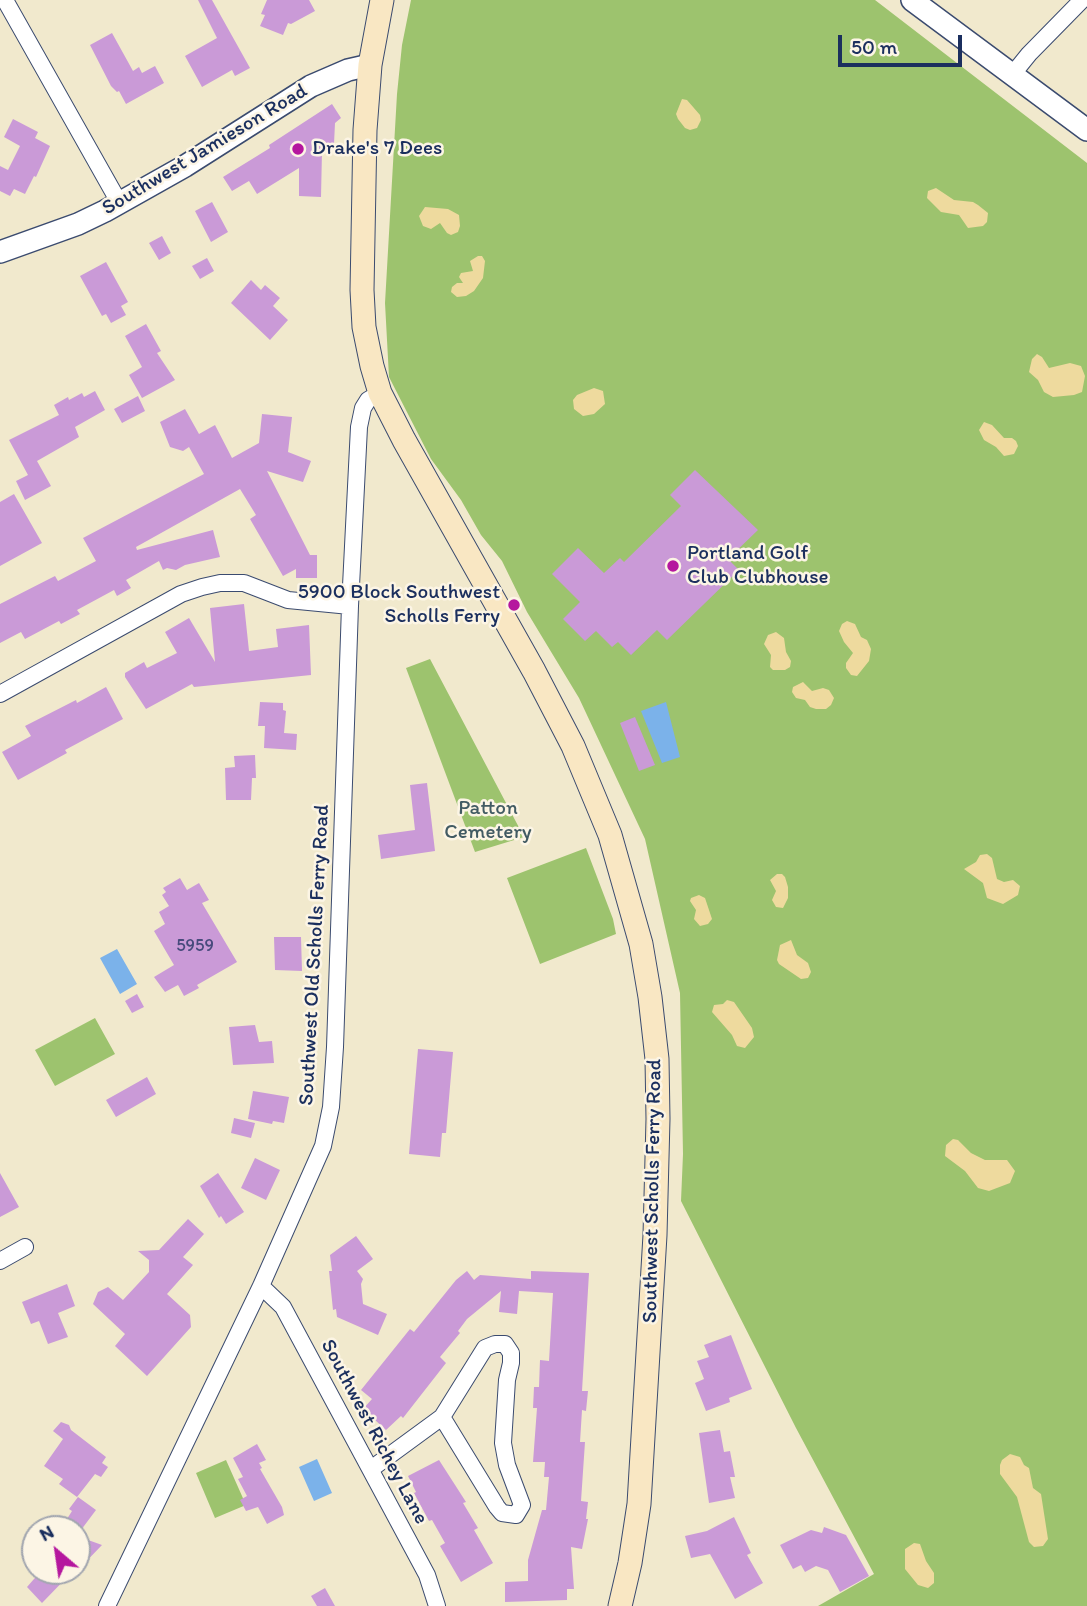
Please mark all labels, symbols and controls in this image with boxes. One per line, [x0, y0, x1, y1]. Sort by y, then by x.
scale bar [842, 21, 966, 65]
text: 50 m [851, 34, 897, 59]
street label: Southwest Jamieson Road [98, 79, 312, 221]
place label: Drake's 7 Dees [312, 136, 442, 162]
marker: Drake's 7 Dees [290, 141, 306, 157]
place label: Portland Golf Club Clubhouse [687, 541, 829, 591]
marker: Portland Golf Club Clubhouse [665, 558, 681, 574]
place label: 5900 Block Southwest Scholls Ferry [298, 580, 500, 630]
marker: 5900 Block Southwest Scholls Ferry [506, 597, 522, 613]
park label: Patton Cemetery [444, 796, 532, 846]
street label: Southwest Old Scholls Ferry Road [295, 804, 335, 1106]
house number: 5959 [176, 935, 214, 957]
street label: Southwest Scholls Ferry Road [638, 1059, 668, 1323]
street label: Southwest Richey Lane [315, 1335, 433, 1529]
north arrow [21, 1515, 91, 1585]
text: N [35, 1520, 58, 1546]

